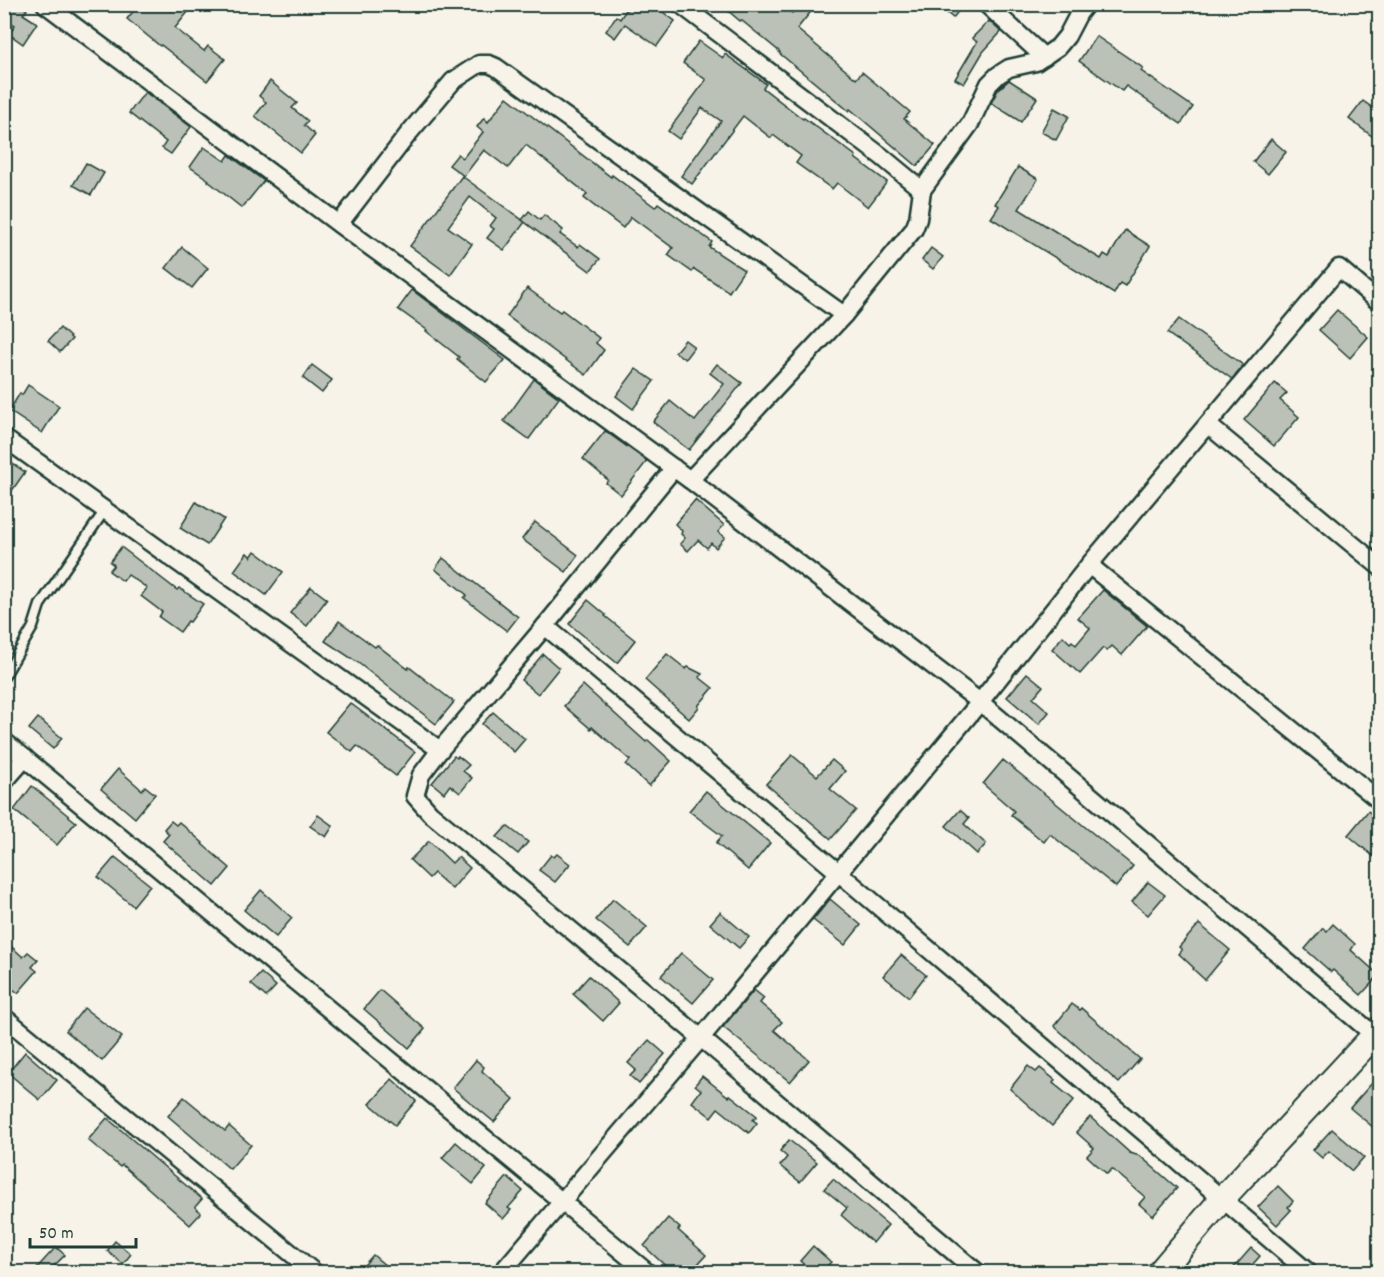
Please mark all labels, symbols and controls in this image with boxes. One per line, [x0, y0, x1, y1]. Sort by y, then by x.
scale bar [30, 1211, 136, 1249]
text: 50 m [39, 1222, 74, 1247]

